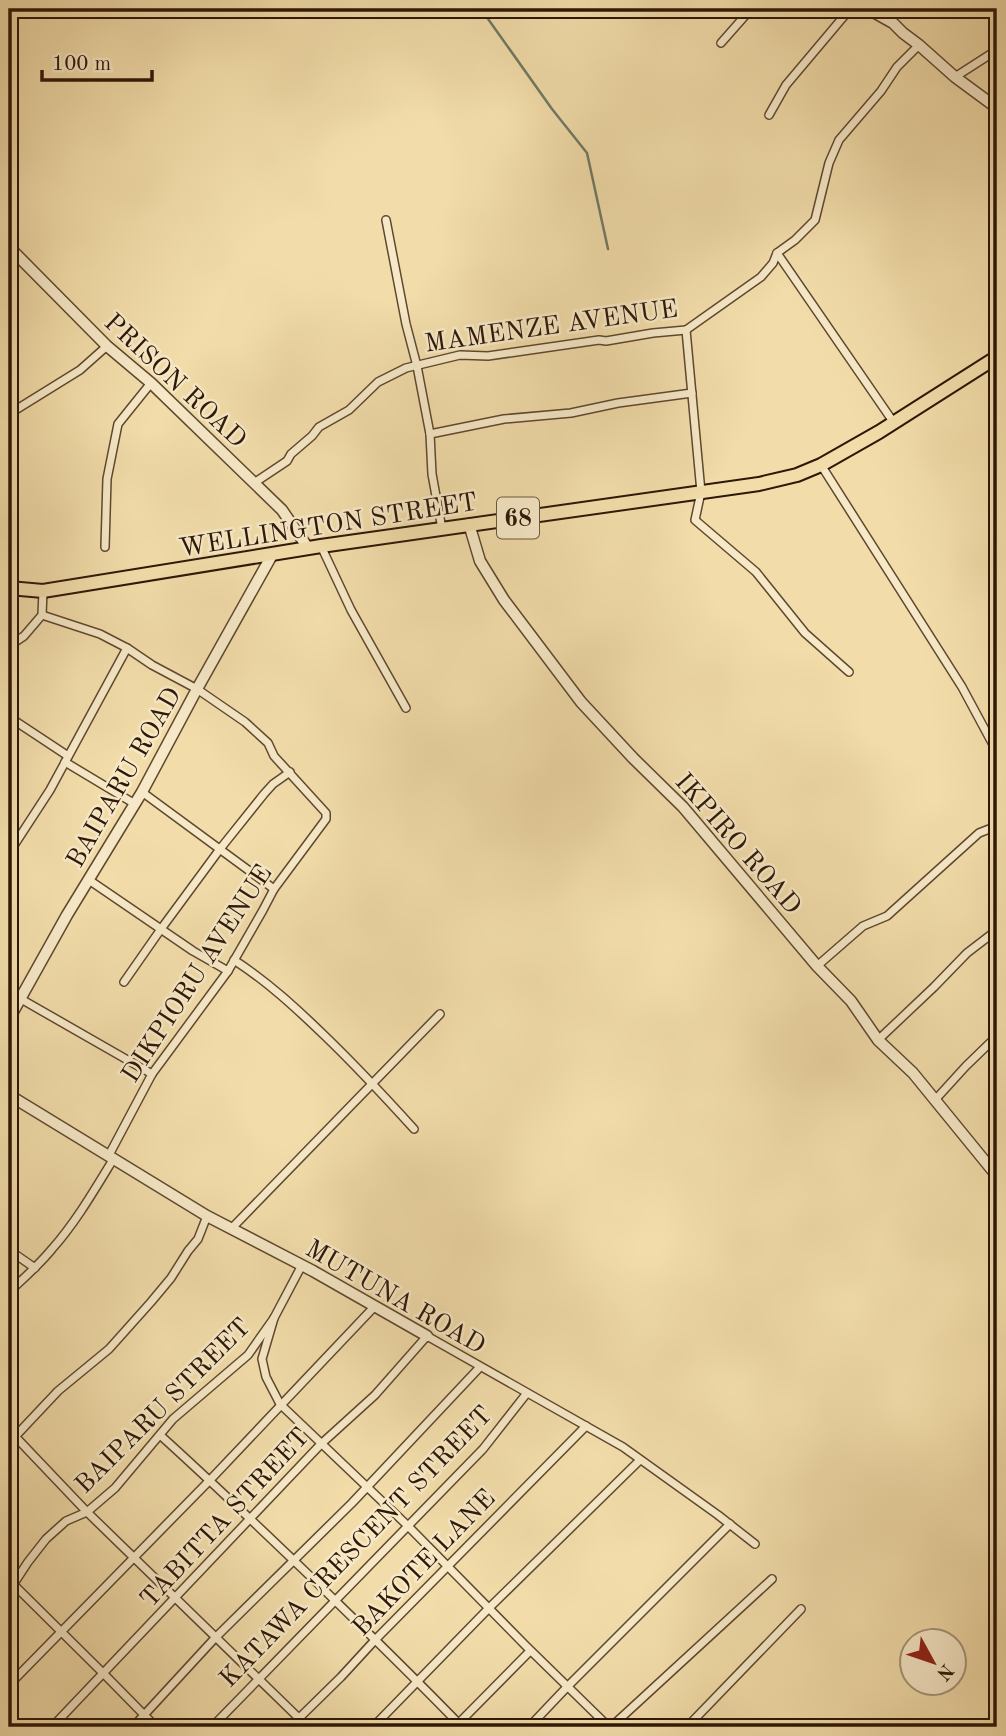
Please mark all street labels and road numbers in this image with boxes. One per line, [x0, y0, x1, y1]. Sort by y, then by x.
street label: MAMENZE AVENUE [423, 296, 680, 358]
street label: PRISON ROAD [99, 309, 251, 454]
street label: WELLINGTON STREET [177, 490, 479, 562]
road number: 68 [497, 498, 539, 538]
street label: BAIPARU ROAD [63, 683, 187, 873]
street label: IKPIRO ROAD [670, 769, 805, 920]
street label: DIKPIORU AVENUE [118, 861, 278, 1087]
street label: MUTUNA ROAD [301, 1236, 489, 1360]
street label: BAIPARU STREET [71, 1314, 256, 1499]
street label: KATAWA CRESCENT STREET [215, 1402, 498, 1693]
street label: TABITTA STREET [136, 1424, 315, 1613]
street label: BAKOTE LANE [348, 1485, 501, 1642]

